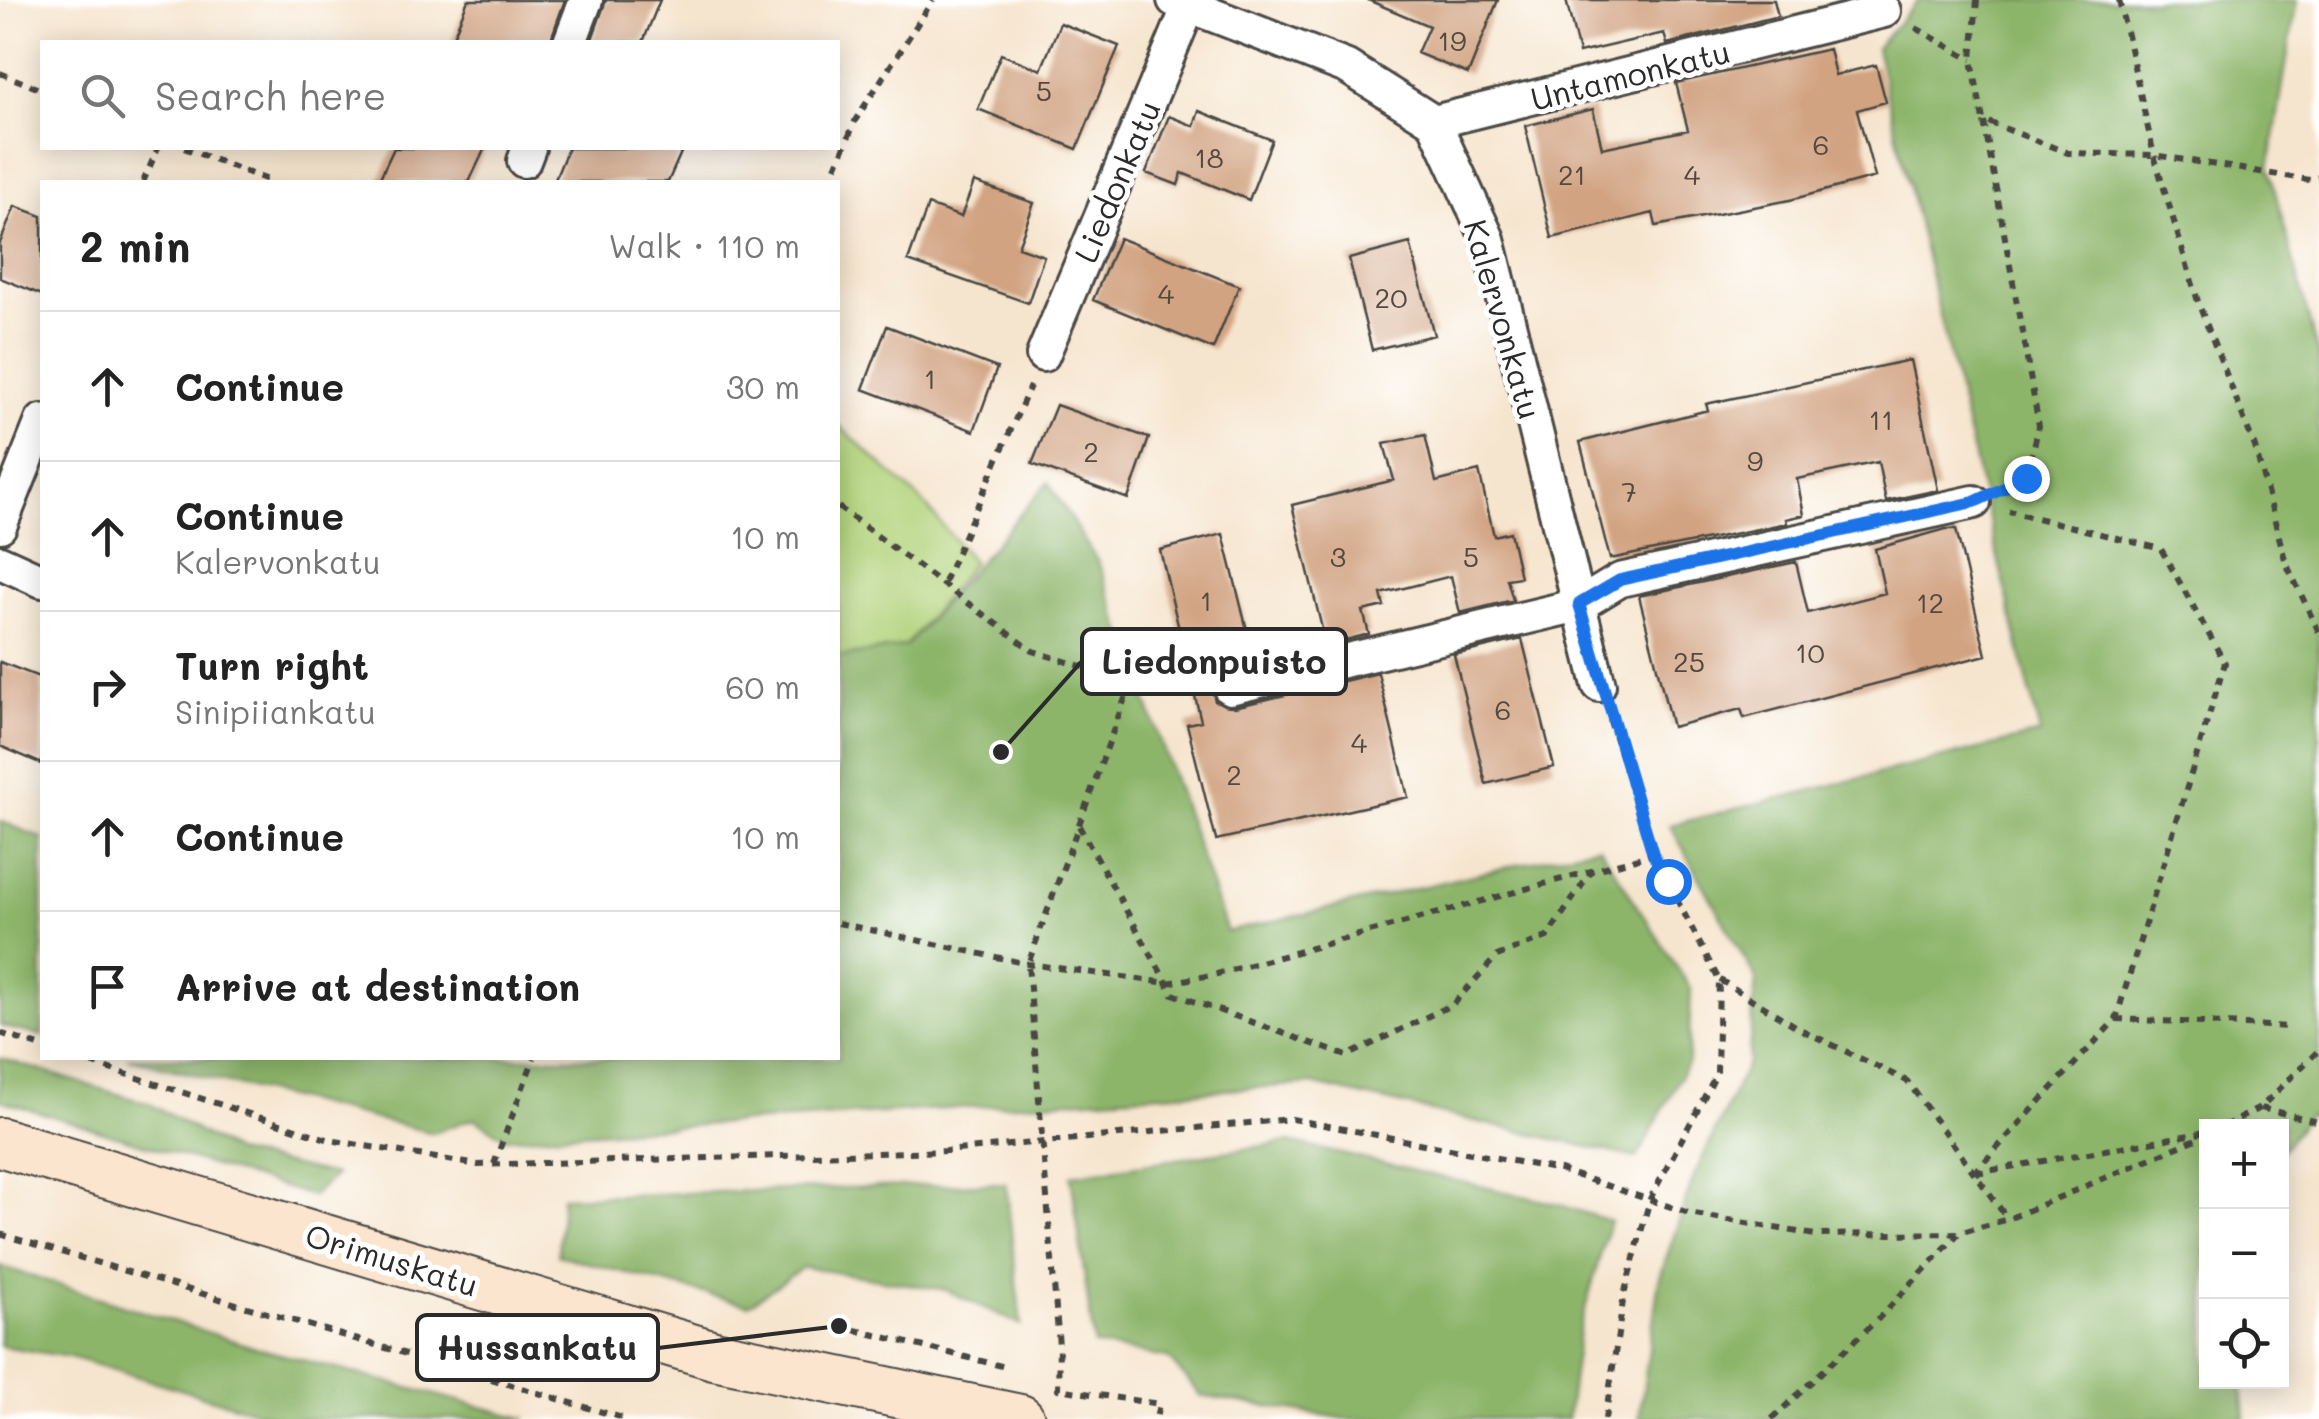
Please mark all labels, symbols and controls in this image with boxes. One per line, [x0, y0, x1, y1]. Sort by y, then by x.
house number: 19 [1437, 22, 1467, 58]
street label: Untamonkatu [1526, 29, 1734, 119]
search box [40, 40, 840, 150]
icon: search [75, 68, 130, 123]
text: Search here [155, 70, 386, 120]
house number: 5 [1036, 72, 1052, 108]
street label: Liedonkatu [1063, 94, 1169, 268]
house number: 6 [1813, 126, 1829, 162]
house number: 18 [1194, 139, 1224, 175]
house number: 21 [1558, 156, 1586, 192]
house number: 4 [1684, 156, 1701, 192]
street label: Kalervonkatu [1456, 214, 1552, 424]
text: 2 min [80, 218, 190, 273]
text: Walk · 110 m [608, 224, 800, 266]
house number: 4 [1158, 275, 1175, 311]
house number: 20 [1375, 279, 1407, 315]
icon: ahead [80, 359, 135, 414]
house number: 1 [924, 360, 936, 396]
text: Continue [175, 361, 344, 411]
text: 30 m [726, 365, 800, 407]
house number: 11 [1868, 401, 1894, 437]
house number: 2 [1083, 433, 1099, 469]
house number: 9 [1747, 442, 1763, 478]
route end [2004, 456, 2050, 502]
house number: 7 [1621, 473, 1637, 509]
text: Continue [175, 490, 344, 540]
icon: ahead [80, 509, 135, 564]
text: 10 m [730, 515, 800, 557]
house number: 3 [1330, 538, 1346, 574]
house number: 5 [1463, 538, 1479, 574]
text: Kalervonkatu [175, 540, 380, 582]
house number: 1 [1200, 582, 1212, 618]
house number: 12 [1916, 584, 1944, 620]
callout: Liedonpuisto [1082, 629, 1346, 694]
house number: 10 [1795, 634, 1825, 670]
text: Liedonpuisto [1102, 637, 1326, 683]
text: Turn right [175, 640, 369, 690]
house number: 25 [1673, 643, 1705, 679]
icon: right [80, 659, 135, 714]
text: 60 m [725, 665, 800, 707]
text: Sinipiiankatu [175, 690, 376, 732]
house number: 6 [1495, 691, 1511, 727]
house number: 4 [1351, 724, 1368, 760]
house number: 2 [1226, 756, 1242, 792]
icon: ahead [80, 809, 135, 864]
text: Continue [175, 811, 344, 861]
text: 10 m [730, 815, 800, 857]
route start [1646, 859, 1692, 905]
icon: arrive [80, 959, 135, 1014]
text: Arrive at destination [175, 961, 580, 1011]
map controls [2199, 1119, 2289, 1389]
button: + [2199, 1119, 2289, 1209]
button: − [2199, 1209, 2289, 1299]
street label: Orimuskatu [301, 1213, 483, 1305]
button: locate [2199, 1299, 2289, 1389]
callout: Hussankatu [417, 1315, 658, 1380]
text: Hussankatu [436, 1323, 638, 1369]

